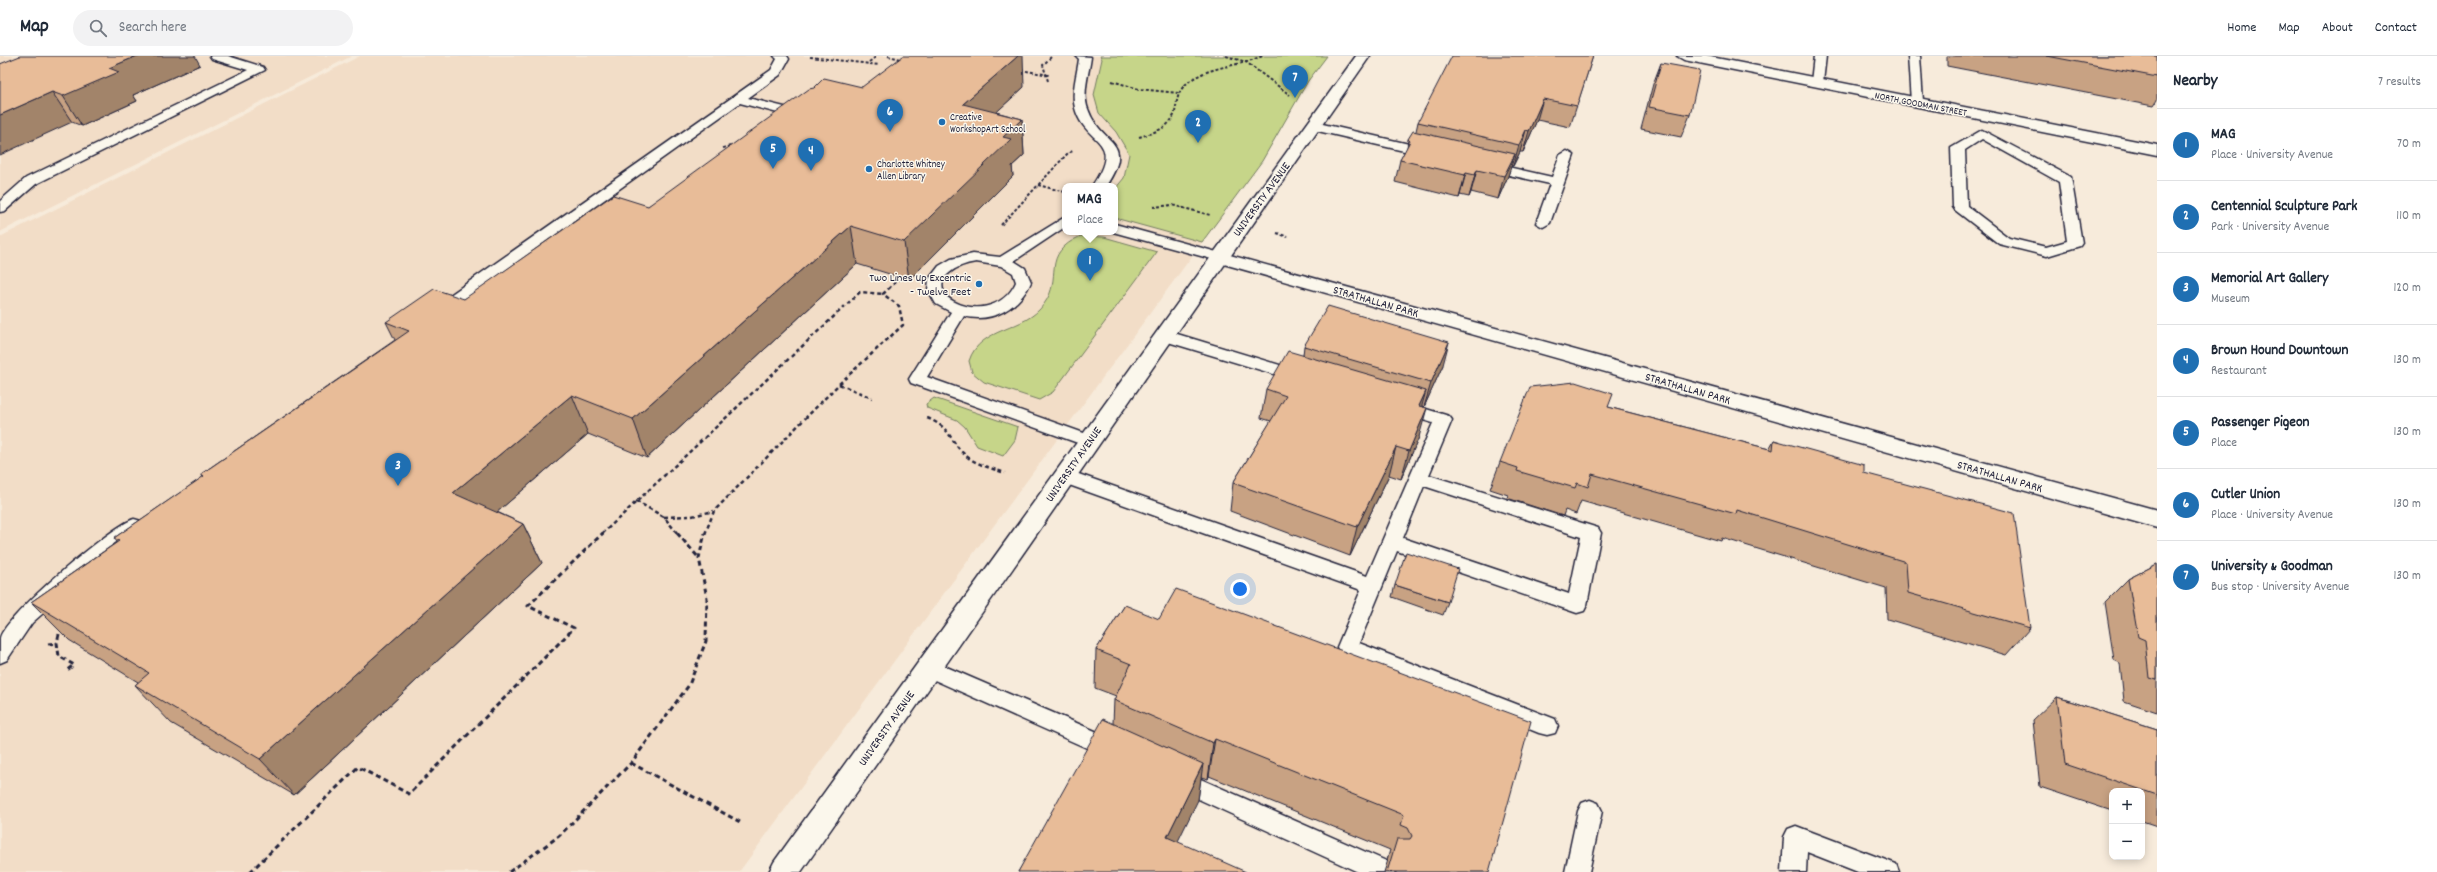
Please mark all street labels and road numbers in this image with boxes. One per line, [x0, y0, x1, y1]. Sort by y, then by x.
street label: NORTH GOODMAN STREET [1873, 89, 1968, 121]
street label: UNIVERSITY AVENUE [1229, 159, 1295, 241]
street label: STRATHALLAN PARK [1331, 282, 1421, 323]
street label: STRATHALLAN PARK [1643, 369, 1733, 410]
street label: UNIVERSITY AVENUE [1042, 423, 1107, 506]
street label: STRATHALLAN PARK [1955, 457, 2045, 498]
street label: UNIVERSITY AVENUE [855, 687, 920, 770]

